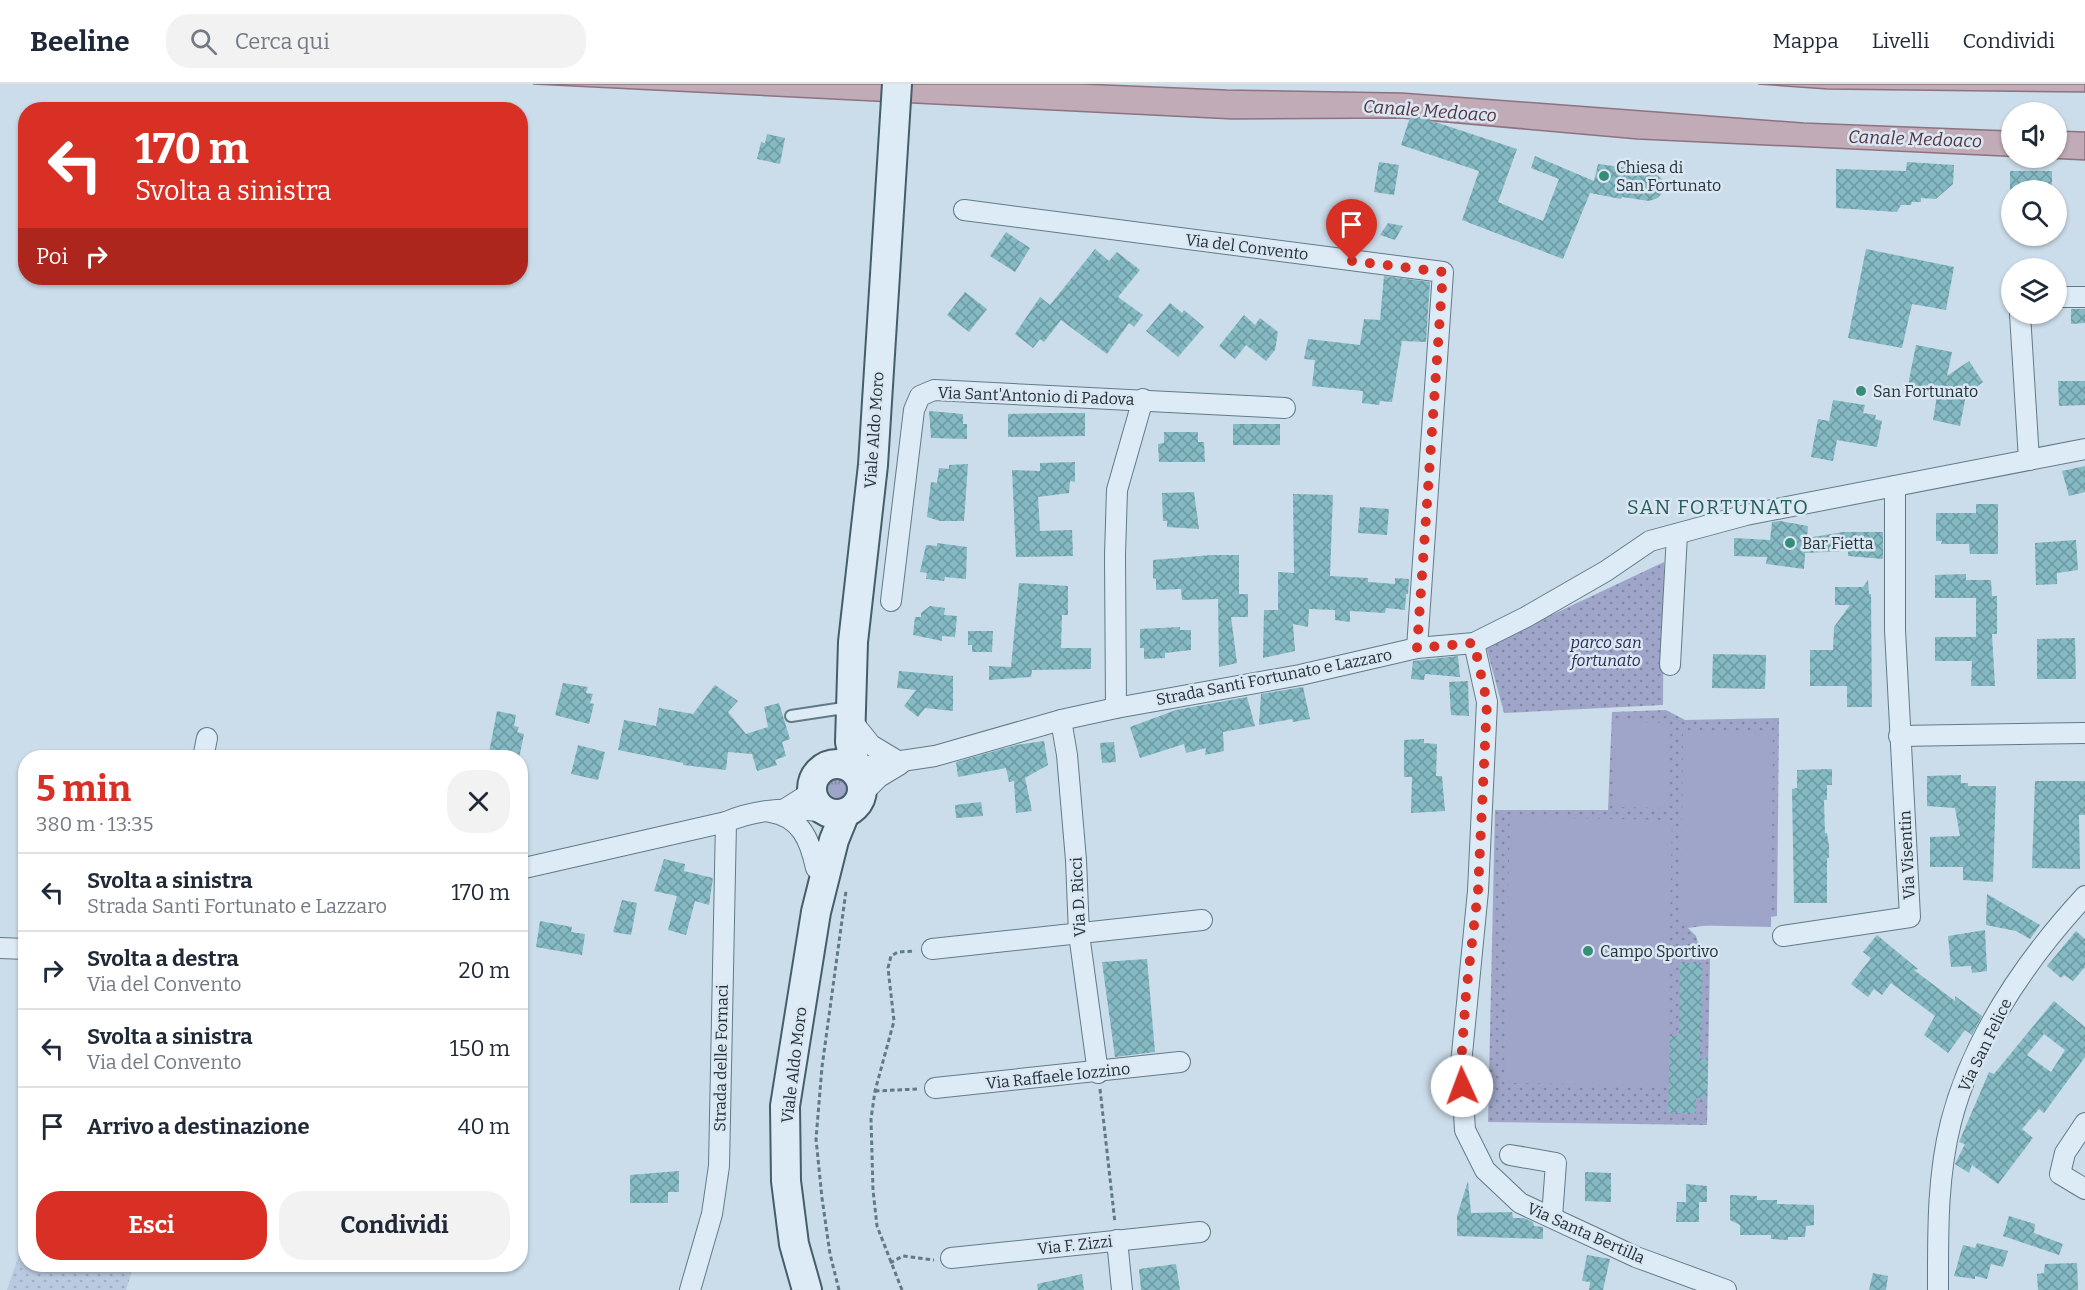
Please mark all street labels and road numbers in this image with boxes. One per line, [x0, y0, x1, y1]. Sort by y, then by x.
street label: Via del Convento [1185, 230, 1309, 264]
street label: Viale Aldo Moro [860, 371, 888, 489]
street label: Via Sant'Antonio di Padova [937, 383, 1135, 409]
street label: Strada Santi Fortunato e Lazzaro [1154, 645, 1394, 709]
street label: Via Visentin [1895, 810, 1919, 900]
street label: Via D. Ricci [1066, 856, 1090, 937]
street label: Strada delle Fornaci [710, 984, 732, 1132]
street label: Via San Felice [1954, 995, 2016, 1095]
street label: Viale Aldo Moro [777, 1006, 811, 1124]
street label: Via Raffaele Iozzino [985, 1059, 1131, 1093]
street label: Via Santa Bertilla [1524, 1199, 1648, 1268]
street label: Via F. Zizzi [1037, 1232, 1114, 1258]

